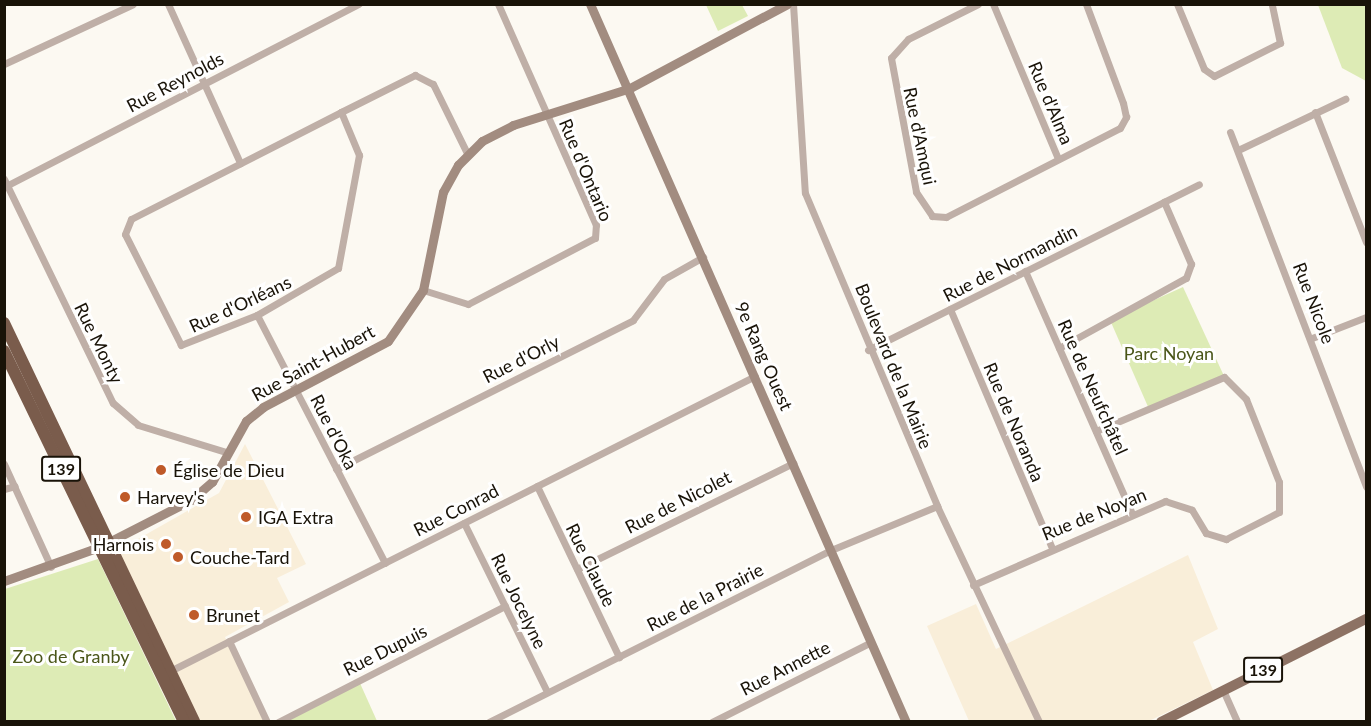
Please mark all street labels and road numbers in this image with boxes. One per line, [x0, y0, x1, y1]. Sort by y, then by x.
street label: Rue Reynolds [123, 47, 227, 117]
street label: Rue d'Alma [1024, 58, 1078, 148]
street label: Rue d'Amqui [899, 85, 941, 187]
street label: Rue d'Ontario [555, 115, 617, 225]
street label: Rue de Normandin [939, 220, 1081, 306]
street label: Rue Nicole [1289, 259, 1339, 347]
street label: Rue d'Orléans [186, 271, 294, 337]
street label: Boulevard de la Mairie [851, 280, 937, 452]
street label: 9e Rang Ouest [730, 298, 798, 414]
street label: Rue Monty [70, 299, 128, 387]
street label: Rue de Neufchâtel [1053, 316, 1133, 458]
street label: Rue Saint-Hubert [248, 320, 378, 406]
street label: Rue d'Orly [479, 331, 563, 387]
street label: Rue de Noranda [979, 359, 1049, 485]
street label: Rue d'Oka [306, 391, 362, 473]
road number: 139 [40, 456, 82, 482]
street label: Rue de Nicolet [621, 466, 735, 538]
street label: Rue Conrad [410, 479, 502, 541]
street label: Rue de Noyan [1039, 483, 1149, 545]
street label: Rue Claude [562, 520, 620, 610]
street label: Rue Jocelyne [487, 550, 551, 652]
street label: Rue de la Prairie [643, 558, 767, 636]
street label: Rue Dupuis [340, 620, 430, 680]
street label: Rue Annette [736, 636, 834, 700]
road number: 139 [1242, 657, 1284, 683]

